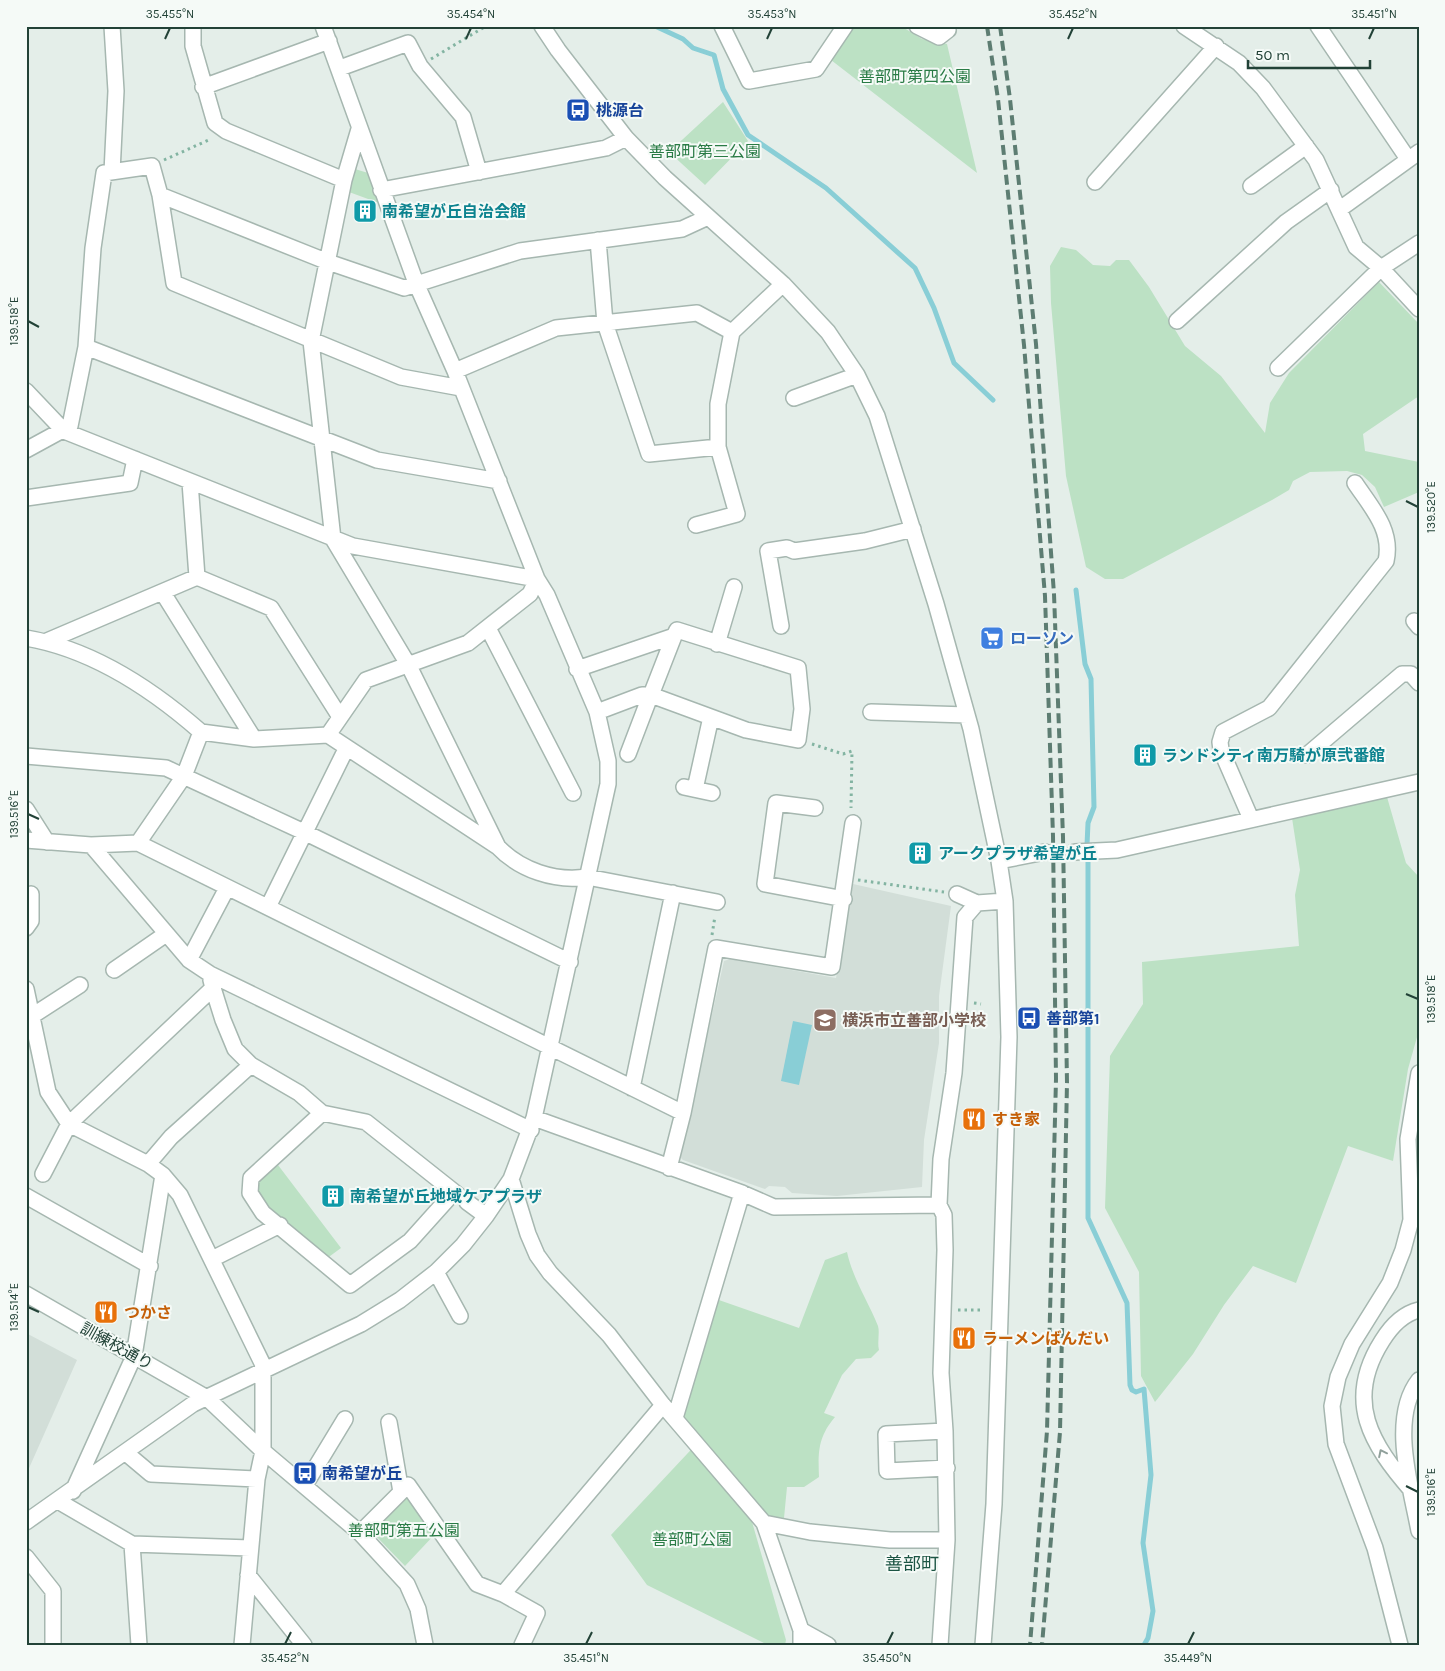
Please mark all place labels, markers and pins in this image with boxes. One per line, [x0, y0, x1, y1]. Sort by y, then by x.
bus stop icon: 桃源台 [565, 97, 591, 123]
place label: 桃源台 [596, 101, 644, 120]
building icon: 南希望が丘自治会館 [352, 198, 378, 224]
place label: 南希望が丘自治会館 [382, 202, 526, 221]
supermarket icon: ローソン [979, 625, 1005, 651]
place label: ローソン [1010, 629, 1074, 648]
building icon: ランドシティ南万騎が原弐番館 [1132, 742, 1158, 768]
place label: ランドシティ南万騎が原弐番館 [1162, 746, 1385, 765]
building icon: アークプラザ希望が丘 [907, 840, 933, 866]
place label: アークプラザ希望が丘 [938, 844, 1097, 863]
bus stop icon: 善部第1 [1016, 1005, 1042, 1031]
school or university icon: 横浜市立善部小学校 [812, 1007, 838, 1033]
place label: 善部第1 [1046, 1009, 1100, 1028]
place label: 横浜市立善部小学校 [842, 1011, 986, 1030]
restaurant icon: すき家 [961, 1106, 987, 1132]
place label: すき家 [992, 1110, 1040, 1129]
building icon: 南希望が丘地域ケアプラザ [320, 1183, 346, 1209]
place label: 南希望が丘地域ケアプラザ [350, 1187, 542, 1206]
restaurant icon: つかさ [93, 1299, 119, 1325]
place label: つかさ [124, 1303, 172, 1322]
restaurant icon: ラーメンばんだい [951, 1325, 977, 1351]
place label: ラーメンばんだい [982, 1329, 1109, 1348]
bus stop icon: 南希望が丘 [292, 1460, 318, 1486]
place label: 南希望が丘 [322, 1464, 402, 1483]

